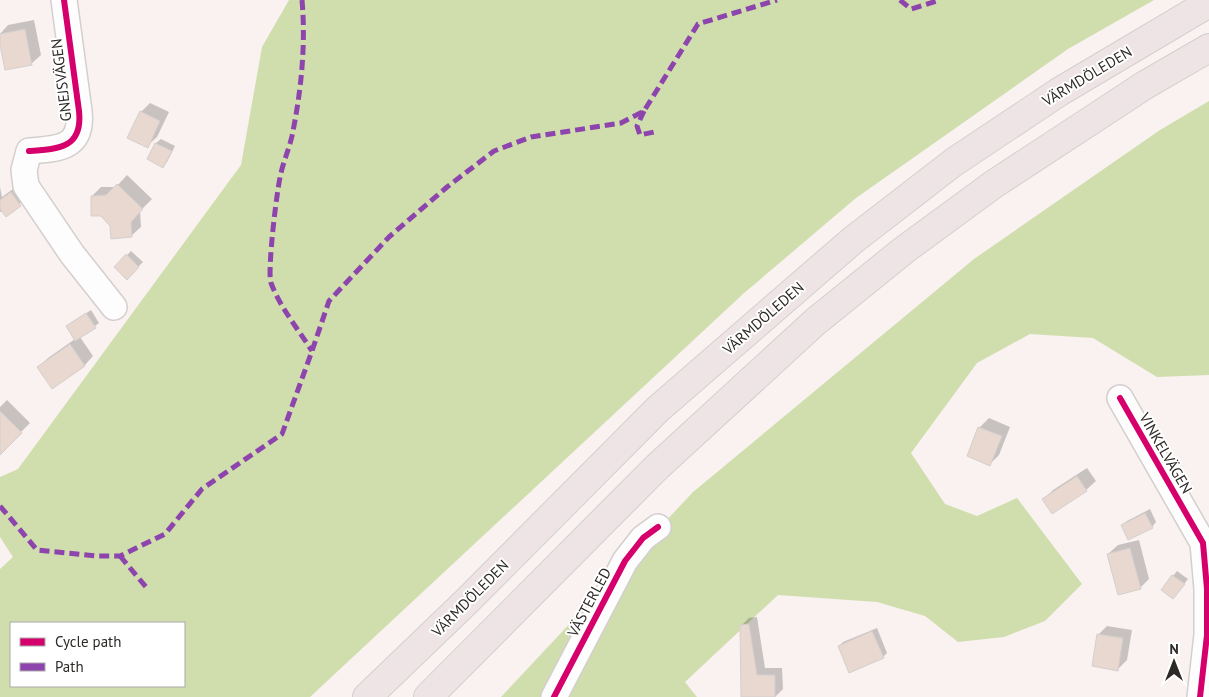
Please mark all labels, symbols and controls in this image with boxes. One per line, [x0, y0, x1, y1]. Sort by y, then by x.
street label: GNEJSVÄGEN [46, 38, 76, 122]
street label: VÄRMDÖLEDEN [1038, 42, 1135, 111]
street label: VÄRMDÖLEDEN [718, 278, 807, 359]
street label: VINKELVÄGEN [1135, 408, 1197, 497]
street label: VÄRMDÖLEDEN [427, 555, 513, 641]
street label: VÄSTERLED [562, 564, 615, 641]
legend [10, 622, 185, 687]
text: Cycle path [55, 632, 121, 651]
north arrow [1149, 637, 1199, 687]
text: N [1169, 640, 1179, 658]
text: Path [55, 657, 84, 676]

